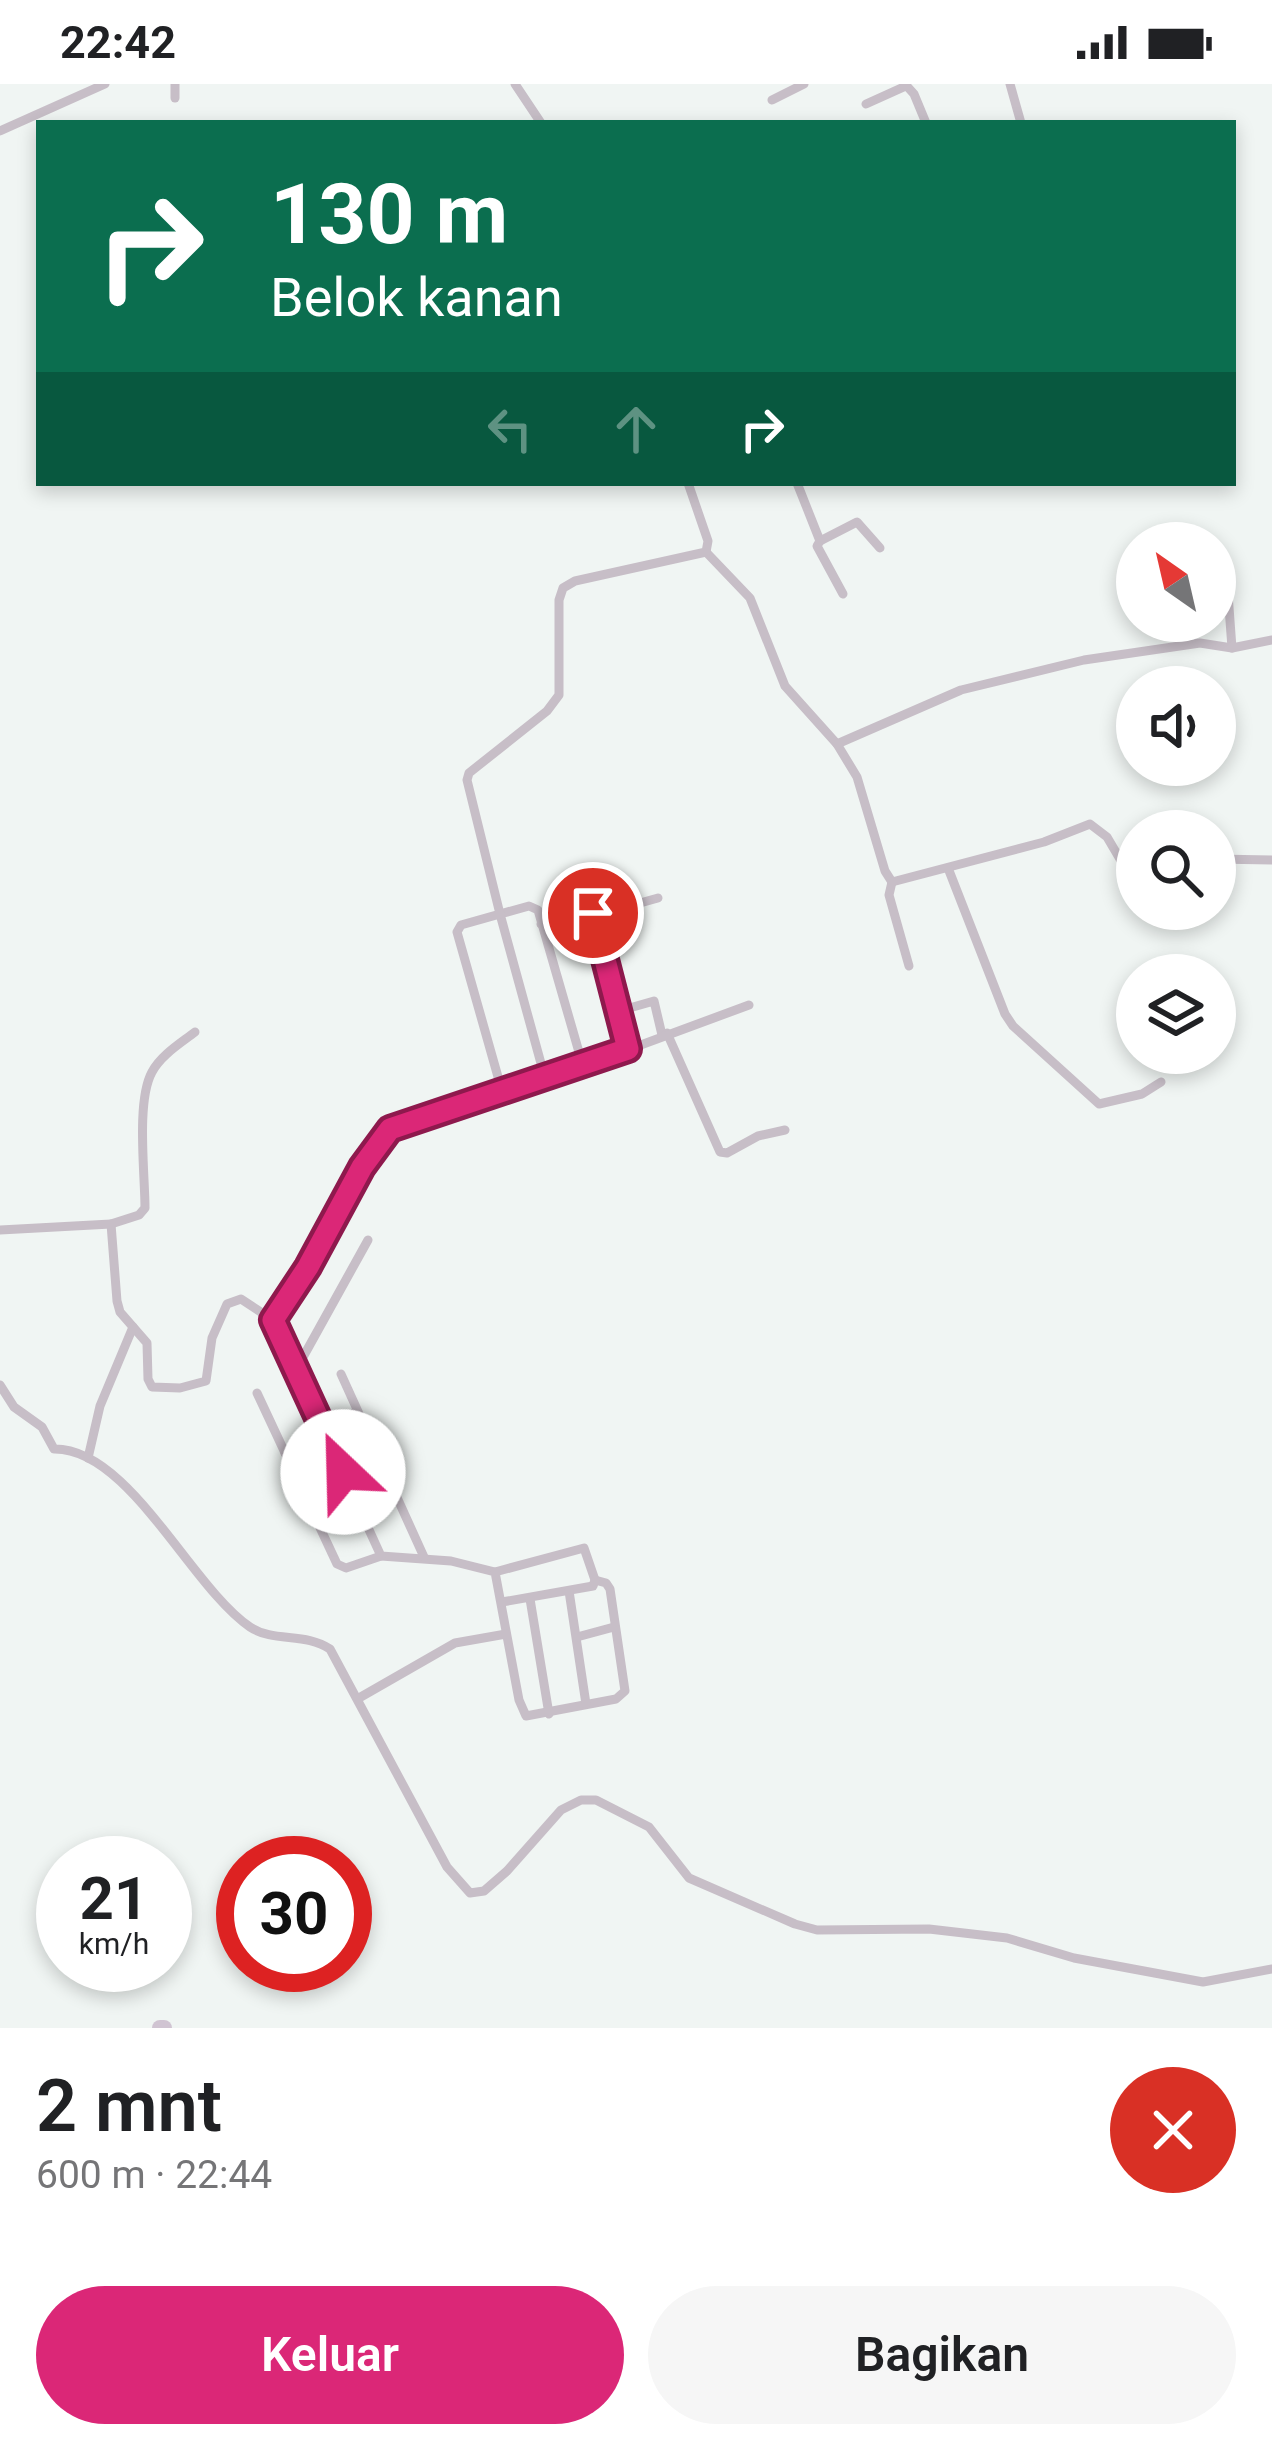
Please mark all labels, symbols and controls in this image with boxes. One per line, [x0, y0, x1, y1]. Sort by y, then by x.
text: 22:42 [60, 16, 176, 69]
text: 130 m [270, 165, 508, 264]
icon: right [72, 168, 228, 324]
text: Belok kanan [270, 266, 563, 329]
icon: left [477, 396, 543, 462]
icon: ahead [603, 396, 669, 462]
icon: right [729, 396, 795, 462]
north arrow [1116, 522, 1236, 642]
map controls [1116, 522, 1236, 1074]
button: sound [1116, 666, 1236, 786]
button: search [1116, 810, 1236, 930]
pin [542, 862, 644, 964]
icon: arrive [560, 880, 626, 946]
button: layers [1116, 954, 1236, 1074]
position arrow [280, 1409, 406, 1535]
speed limit sign: 30 [216, 1836, 372, 1992]
text: 21 [80, 1863, 148, 1934]
text: km/h [79, 1926, 149, 1961]
text: 2 mnt [36, 2064, 222, 2149]
button: close [1110, 2067, 1236, 2193]
text: 600 m · 22:44 [36, 2152, 272, 2198]
button: Keluar [36, 2286, 624, 2424]
button: Bagikan [648, 2286, 1236, 2424]

